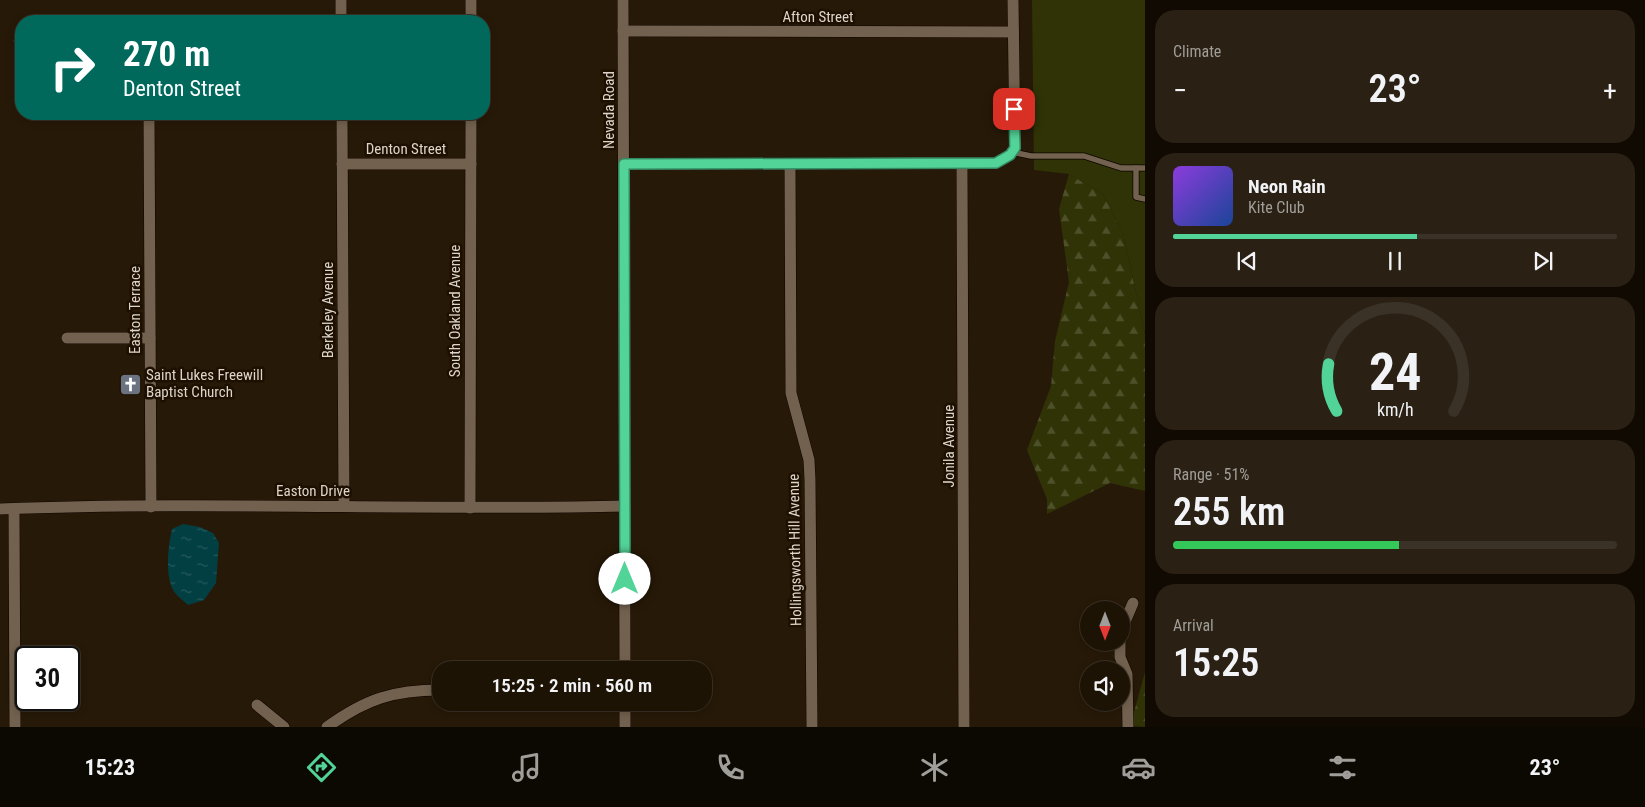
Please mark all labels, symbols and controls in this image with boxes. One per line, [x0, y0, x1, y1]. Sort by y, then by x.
street label: Afton Street [782, 8, 854, 26]
text: 270 m [123, 34, 210, 75]
icon: right [40, 35, 105, 100]
text: Climate [1173, 42, 1221, 61]
text: 23° [1369, 67, 1421, 111]
street label: Nevada Road [600, 71, 618, 149]
text: − [1173, 74, 1187, 107]
text: + [1603, 74, 1617, 107]
text: Denton Street [123, 76, 241, 101]
pin [993, 88, 1035, 130]
icon: arrive [1000, 95, 1028, 123]
street label: Denton Street [366, 140, 446, 158]
text: Neon Rain [1248, 175, 1326, 198]
text: Kite Club [1248, 198, 1305, 217]
street label: South Oakland Avenue [446, 245, 464, 377]
icon: previous [1233, 247, 1261, 275]
icon: pause [1381, 247, 1409, 275]
icon: next [1529, 247, 1557, 275]
street label: Berkeley Avenue [319, 262, 337, 358]
street label: Easton Terrace [126, 266, 144, 354]
text: 24 [1369, 342, 1421, 403]
place label: Saint Lukes Freewill Baptist Church [146, 366, 263, 401]
church icon: Saint Lukes Freewill Baptist Church [118, 372, 142, 396]
text: km/h [1377, 399, 1413, 420]
street label: Jonila Avenue [940, 405, 958, 487]
text: Range · 51% [1173, 465, 1249, 484]
street label: Hollingsworth Hill Avenue [785, 474, 805, 626]
street label: Easton Drive [276, 482, 350, 500]
text: 255 km [1173, 490, 1285, 534]
position arrow [598, 552, 650, 604]
north arrow [1080, 601, 1130, 651]
map controls [1080, 601, 1130, 711]
text: Arrival [1173, 616, 1214, 635]
text: 15:25 [1173, 641, 1259, 685]
speed limit sign: 30 [15, 646, 80, 711]
button: sound [1080, 661, 1130, 711]
text: 15:25 · 2 min · 560 m [492, 674, 652, 697]
icon: directions [304, 750, 339, 785]
icon: music [509, 750, 544, 785]
icon: phone [713, 750, 748, 785]
icon: climate [917, 750, 952, 785]
icon: car [1121, 750, 1156, 785]
icon: filters [1325, 750, 1360, 785]
text: 15:23 [85, 755, 135, 780]
text: 23° [1530, 755, 1560, 780]

